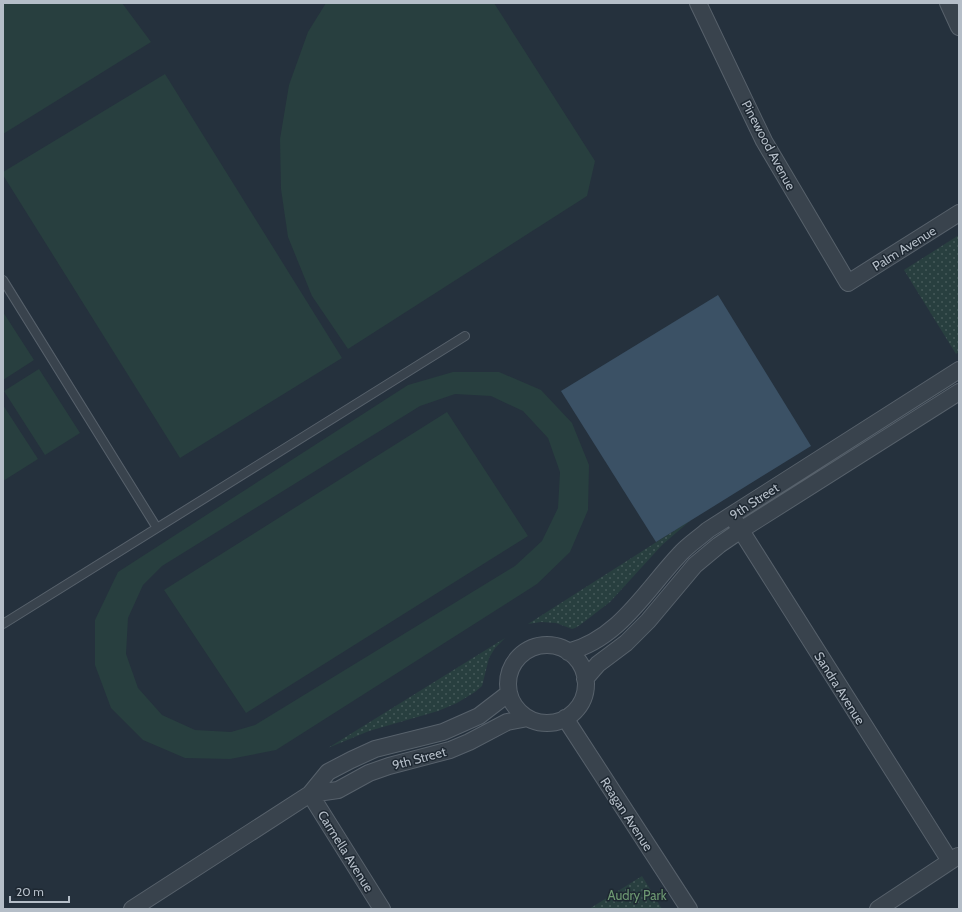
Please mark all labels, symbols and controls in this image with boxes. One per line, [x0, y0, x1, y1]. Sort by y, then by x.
street label: Pinewood Avenue [739, 98, 799, 193]
street label: Palm Avenue [869, 222, 939, 274]
street label: 9th Street [727, 479, 782, 523]
street label: Sandra Avenue [811, 649, 869, 728]
street label: 9th Street [390, 743, 448, 773]
street label: Reagan Avenue [597, 774, 657, 854]
street label: Carmella Avenue [315, 807, 378, 895]
scale bar [10, 878, 69, 904]
text: 20 m [16, 884, 44, 899]
park label: Audry Park [608, 887, 667, 903]

